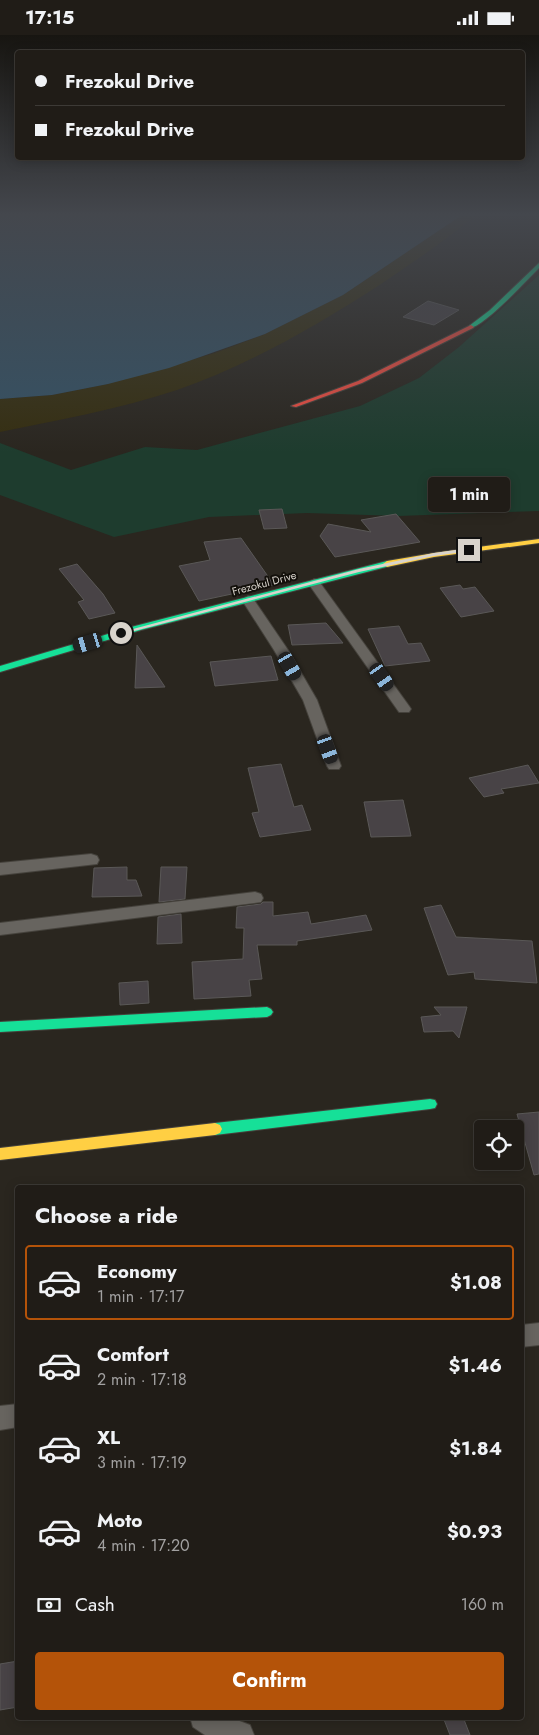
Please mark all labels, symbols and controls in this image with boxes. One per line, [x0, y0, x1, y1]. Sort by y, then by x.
text: 17:15 [25, 4, 74, 31]
text: Frezokul Drive [65, 68, 194, 95]
text: Frezokul Drive [65, 116, 194, 143]
callout: 1 min [428, 477, 510, 513]
text: 1 min [449, 483, 489, 506]
route end [458, 539, 480, 561]
street label: Frezokul Drive [230, 567, 298, 599]
route start [110, 622, 132, 644]
car [71, 631, 104, 655]
car [276, 649, 303, 683]
car [367, 660, 396, 694]
car [315, 732, 340, 766]
map controls [474, 1120, 524, 1170]
button: locate [474, 1120, 524, 1170]
text: Choose a ride [35, 1199, 178, 1231]
text: Economy [97, 1258, 177, 1285]
icon: car [37, 1260, 82, 1305]
text: $1.08 [450, 1269, 502, 1296]
text: 1 min · 17:17 [97, 1285, 184, 1308]
text: Comfort [97, 1341, 169, 1368]
icon: car [37, 1343, 82, 1388]
text: $1.46 [448, 1352, 502, 1379]
text: 2 min · 17:18 [97, 1368, 187, 1391]
text: XL [97, 1424, 120, 1451]
icon: car [37, 1426, 82, 1471]
text: $1.84 [449, 1435, 502, 1462]
text: 3 min · 17:19 [97, 1451, 187, 1474]
text: Moto [97, 1507, 142, 1534]
icon: car [37, 1509, 82, 1554]
text: $0.93 [447, 1518, 502, 1545]
text: 4 min · 17:20 [97, 1534, 190, 1557]
icon: cash [35, 1591, 63, 1619]
text: Cash [75, 1591, 115, 1618]
text: 160 m [461, 1593, 504, 1616]
button: Confirm [35, 1652, 504, 1710]

